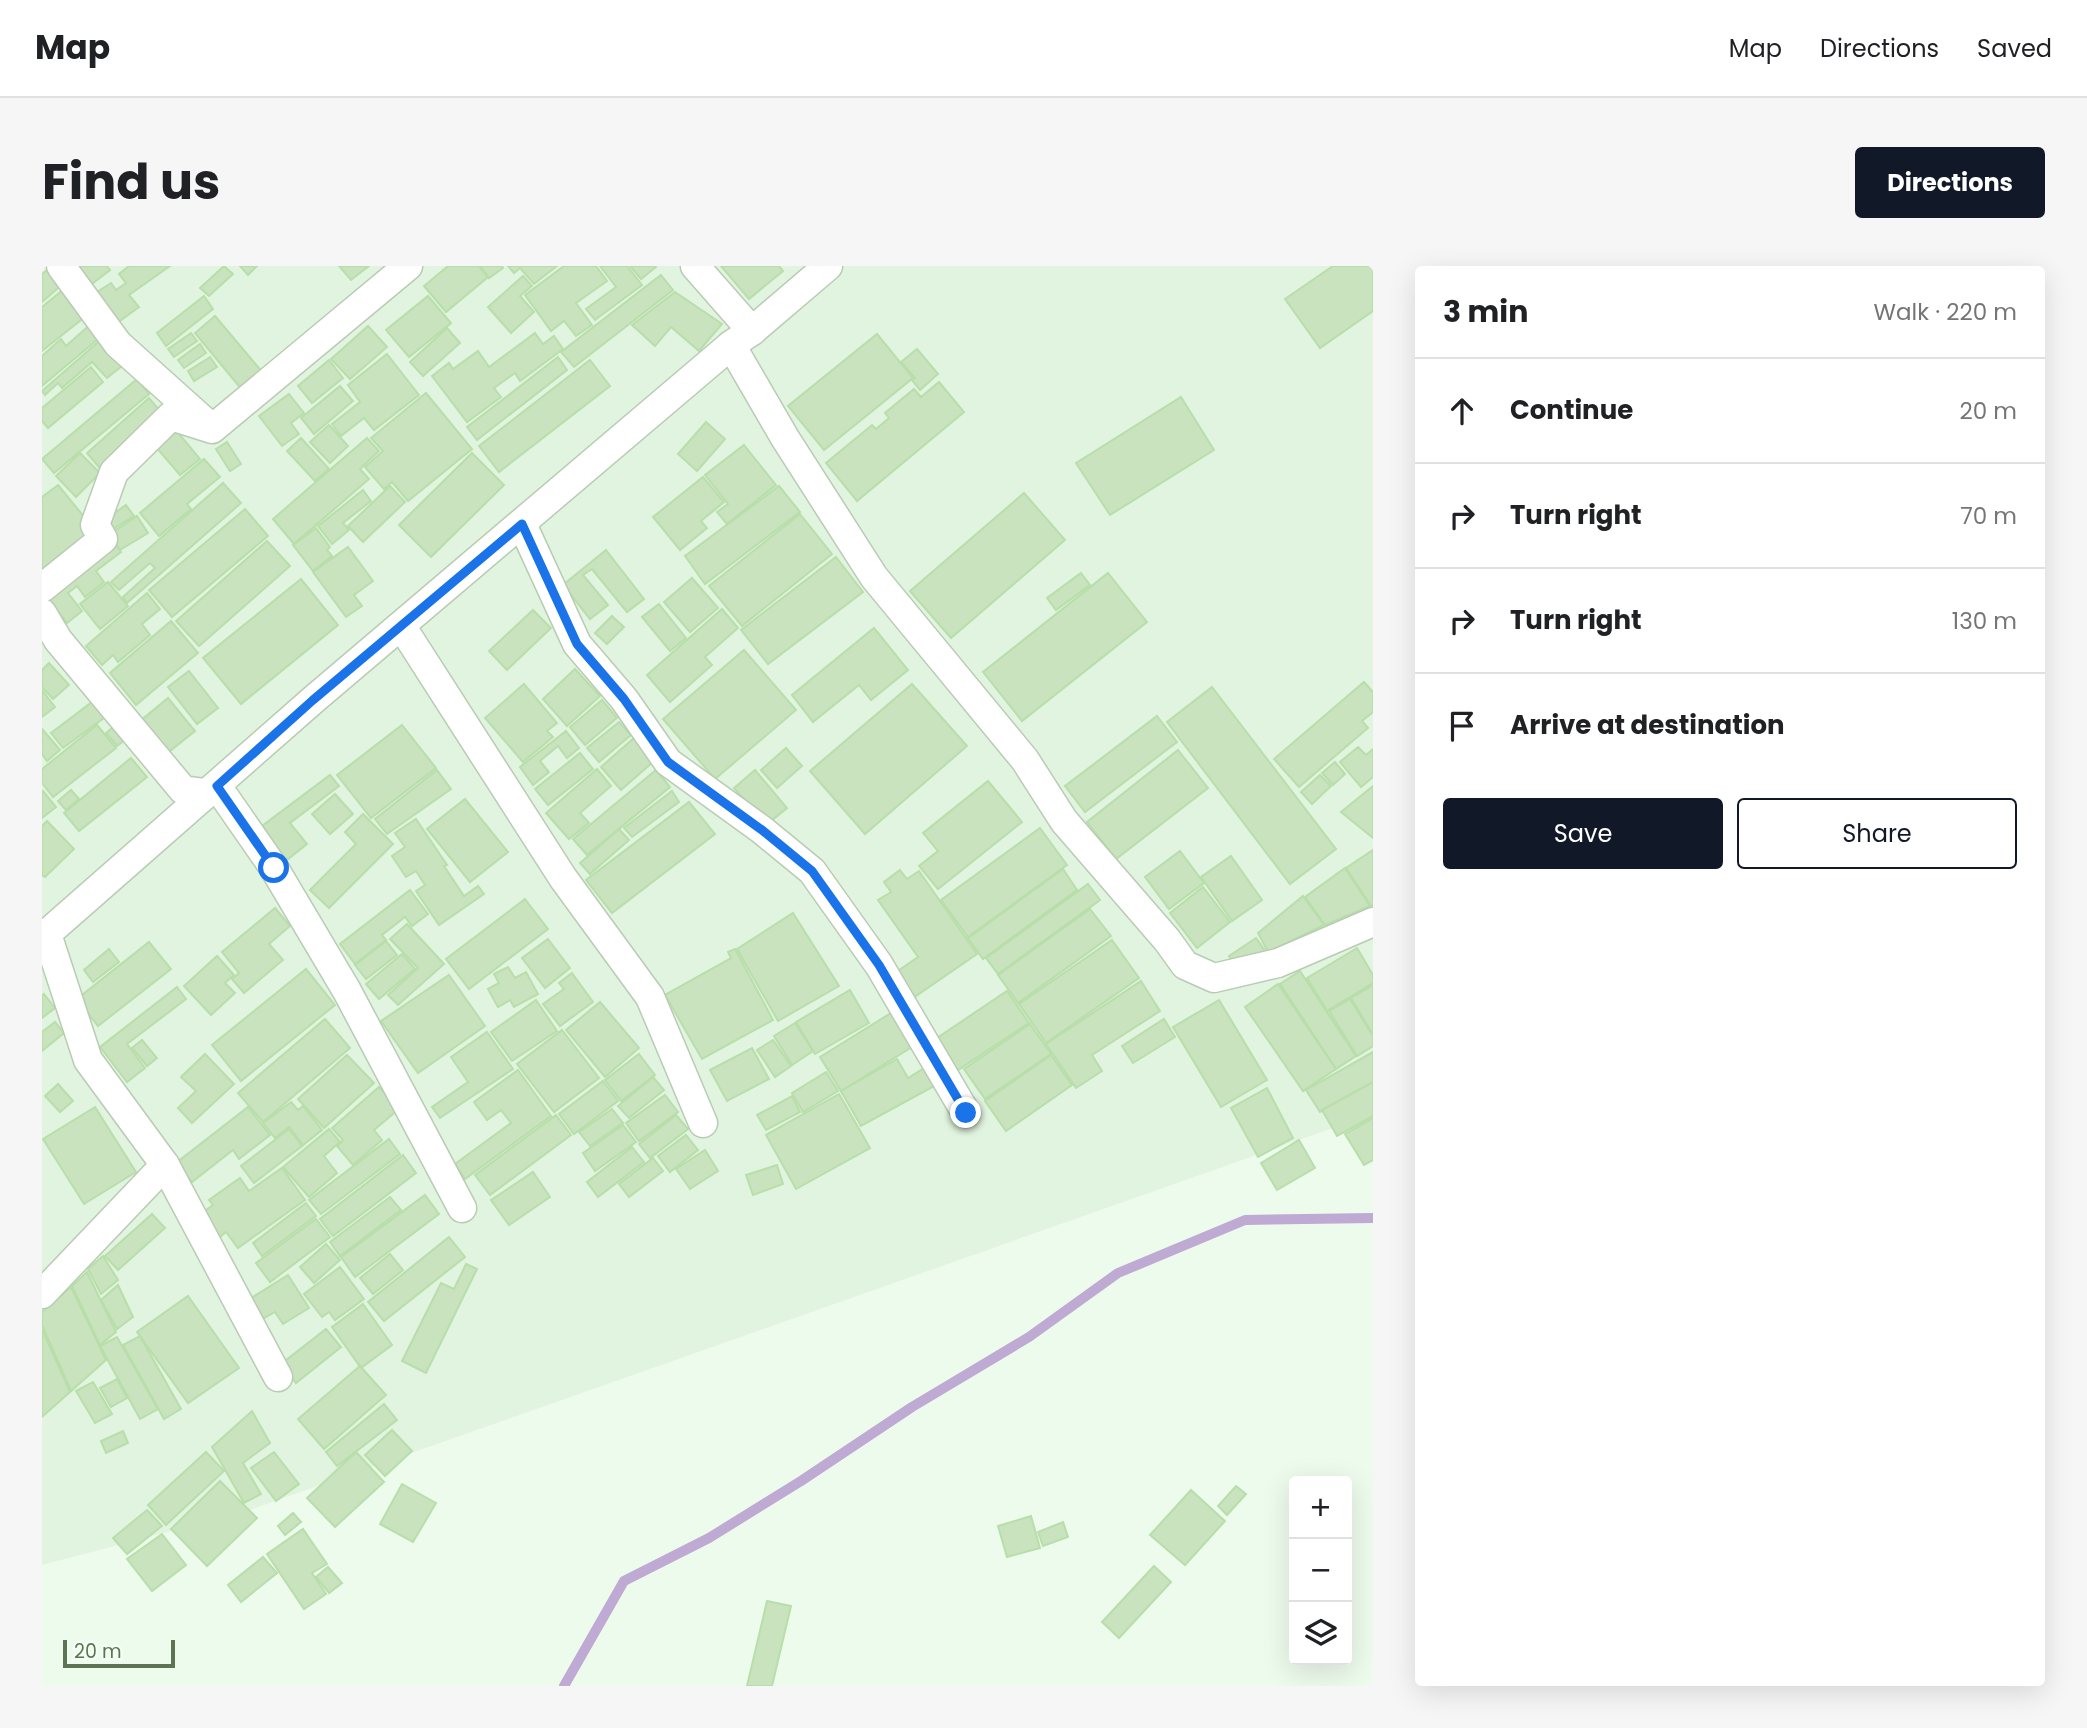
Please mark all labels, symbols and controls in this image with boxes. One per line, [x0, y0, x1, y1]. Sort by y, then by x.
text: Map [35, 24, 110, 71]
text: Map [1729, 32, 1782, 65]
text: Directions [1820, 32, 1939, 65]
text: Saved [1977, 32, 2052, 65]
button: Directions [1855, 147, 2045, 218]
text: Find us [42, 148, 220, 216]
text: 3 min [1443, 290, 1528, 333]
text: Walk · 220 m [1874, 296, 2017, 328]
icon: ahead [1443, 392, 1481, 430]
text: Continue [1510, 392, 1633, 428]
text: 20 m [1959, 395, 2017, 427]
icon: right [1443, 497, 1481, 535]
text: Turn right [1510, 497, 1642, 533]
text: 70 m [1960, 500, 2017, 532]
icon: right [1443, 602, 1481, 640]
text: Turn right [1510, 602, 1642, 638]
text: 130 m [1952, 605, 2017, 637]
icon: arrive [1443, 707, 1481, 745]
text: Arrive at destination [1510, 707, 1785, 743]
button: Save [1443, 798, 1723, 869]
button: Share [1737, 798, 2017, 869]
route start [258, 852, 289, 883]
route end [950, 1097, 981, 1128]
map controls [1289, 1476, 1352, 1665]
button: + [1289, 1476, 1352, 1539]
button: − [1289, 1539, 1352, 1602]
button: layers [1289, 1602, 1352, 1665]
scale bar [63, 1637, 175, 1669]
text: 20 m [74, 1638, 122, 1665]

